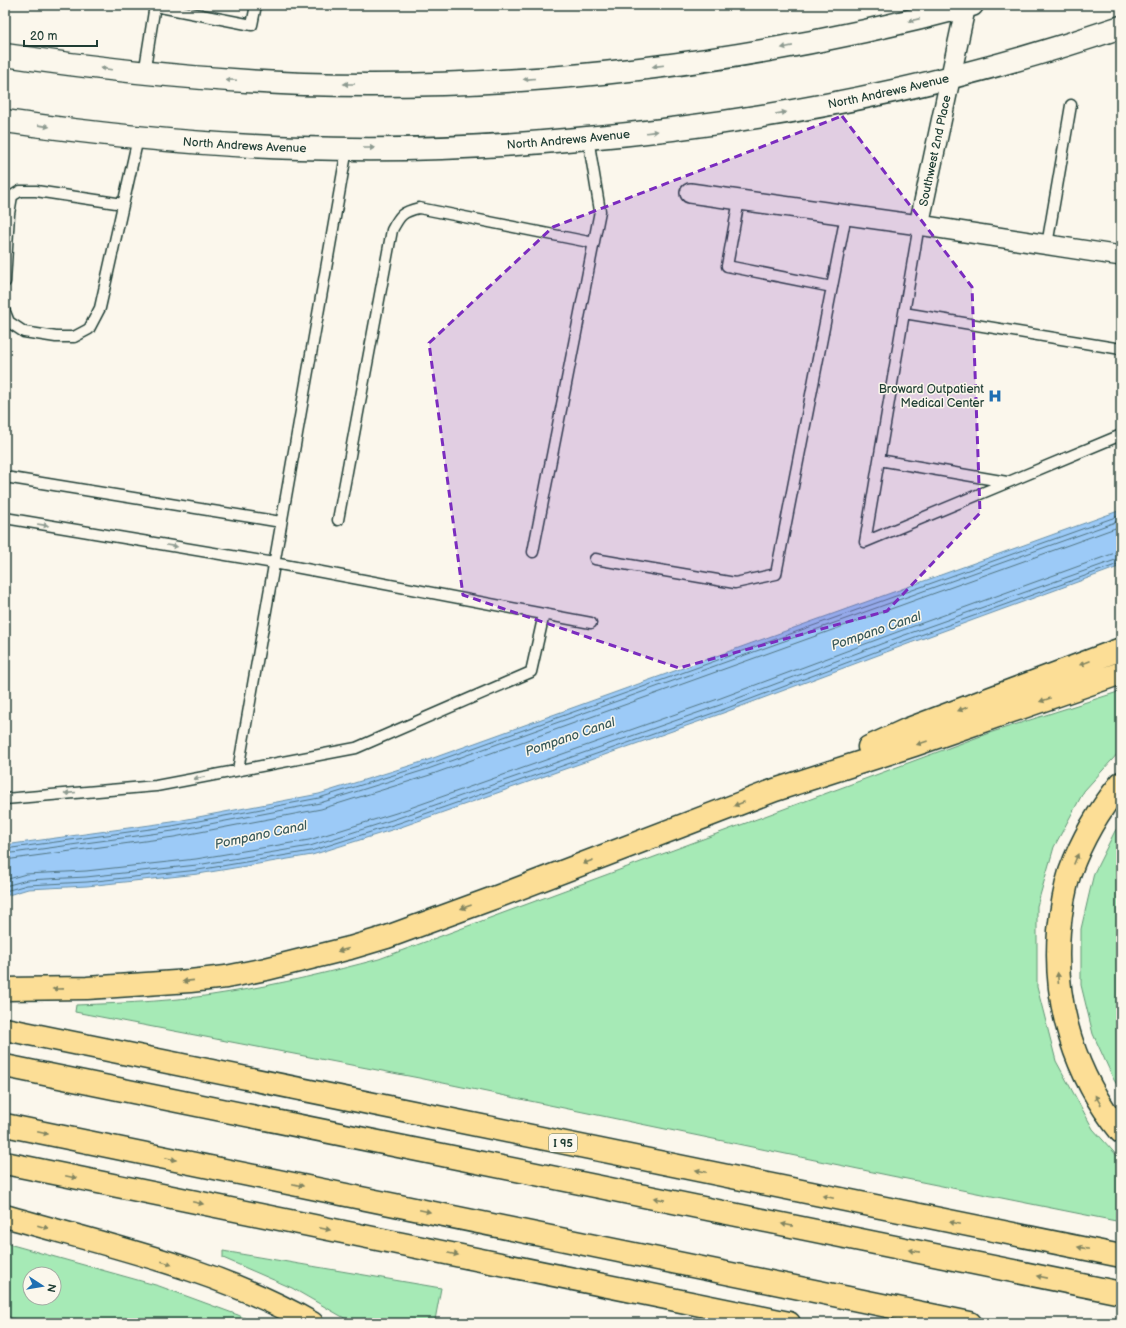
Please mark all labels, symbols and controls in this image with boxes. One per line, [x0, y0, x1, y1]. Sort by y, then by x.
one-way arrow [908, 17, 920, 23]
scale bar [24, 22, 97, 48]
text: 20 m [30, 29, 57, 44]
one-way arrow [781, 44, 793, 50]
one-way arrow [652, 63, 664, 69]
one-way arrow [100, 66, 112, 73]
street label: North Andrews Avenue [827, 71, 951, 112]
one-way arrow [523, 76, 535, 83]
one-way arrow [224, 77, 237, 83]
one-way arrow [342, 81, 355, 87]
street label: Southwest 2nd Place [916, 94, 954, 208]
one-way arrow [774, 110, 787, 116]
one-way arrow [38, 123, 50, 129]
street label: North Andrews Avenue [506, 126, 631, 152]
one-way arrow [646, 129, 658, 135]
street label: North Andrews Avenue [182, 134, 307, 156]
one-way arrow [363, 145, 375, 152]
place label: Broward Outpatient Medical Center [879, 382, 985, 411]
hospital icon: Broward Outpatient Medical Center [987, 388, 1003, 404]
one-way arrow [37, 522, 50, 528]
one-way arrow [166, 543, 178, 549]
water label: Pompano Canal [829, 608, 924, 654]
one-way arrow [1078, 660, 1090, 666]
one-way arrow [1038, 697, 1050, 703]
one-way arrow [956, 706, 968, 712]
water label: Pompano Canal [523, 714, 618, 760]
one-way arrow [915, 740, 927, 746]
one-way arrow [193, 775, 205, 781]
one-way arrow [64, 790, 76, 797]
one-way arrow [732, 801, 744, 807]
water label: Pompano Canal [213, 817, 310, 853]
one-way arrow [1073, 852, 1079, 864]
one-way arrow [581, 859, 593, 865]
one-way arrow [460, 904, 472, 910]
one-way arrow [337, 947, 349, 953]
one-way arrow [1055, 972, 1062, 984]
one-way arrow [182, 978, 194, 985]
one-way arrow [51, 986, 64, 992]
one-way arrow [1095, 1094, 1102, 1106]
one-way arrow [37, 1130, 49, 1136]
road number: I 95 [549, 1134, 577, 1152]
one-way arrow [164, 1156, 177, 1162]
one-way arrow [694, 1167, 707, 1173]
one-way arrow [65, 1174, 77, 1180]
one-way arrow [292, 1182, 304, 1188]
one-way arrow [822, 1193, 834, 1199]
one-way arrow [653, 1196, 666, 1202]
one-way arrow [192, 1200, 204, 1206]
one-way arrow [419, 1208, 431, 1214]
one-way arrow [949, 1219, 962, 1225]
one-way arrow [781, 1222, 793, 1228]
one-way arrow [37, 1224, 49, 1230]
one-way arrow [319, 1226, 332, 1232]
one-way arrow [1077, 1245, 1089, 1251]
one-way arrow [908, 1248, 920, 1254]
one-way arrow [447, 1252, 459, 1258]
one-way arrow [162, 1260, 174, 1266]
north arrow [22, 1266, 62, 1306]
one-way arrow [1035, 1274, 1048, 1280]
text: N [44, 1283, 59, 1293]

